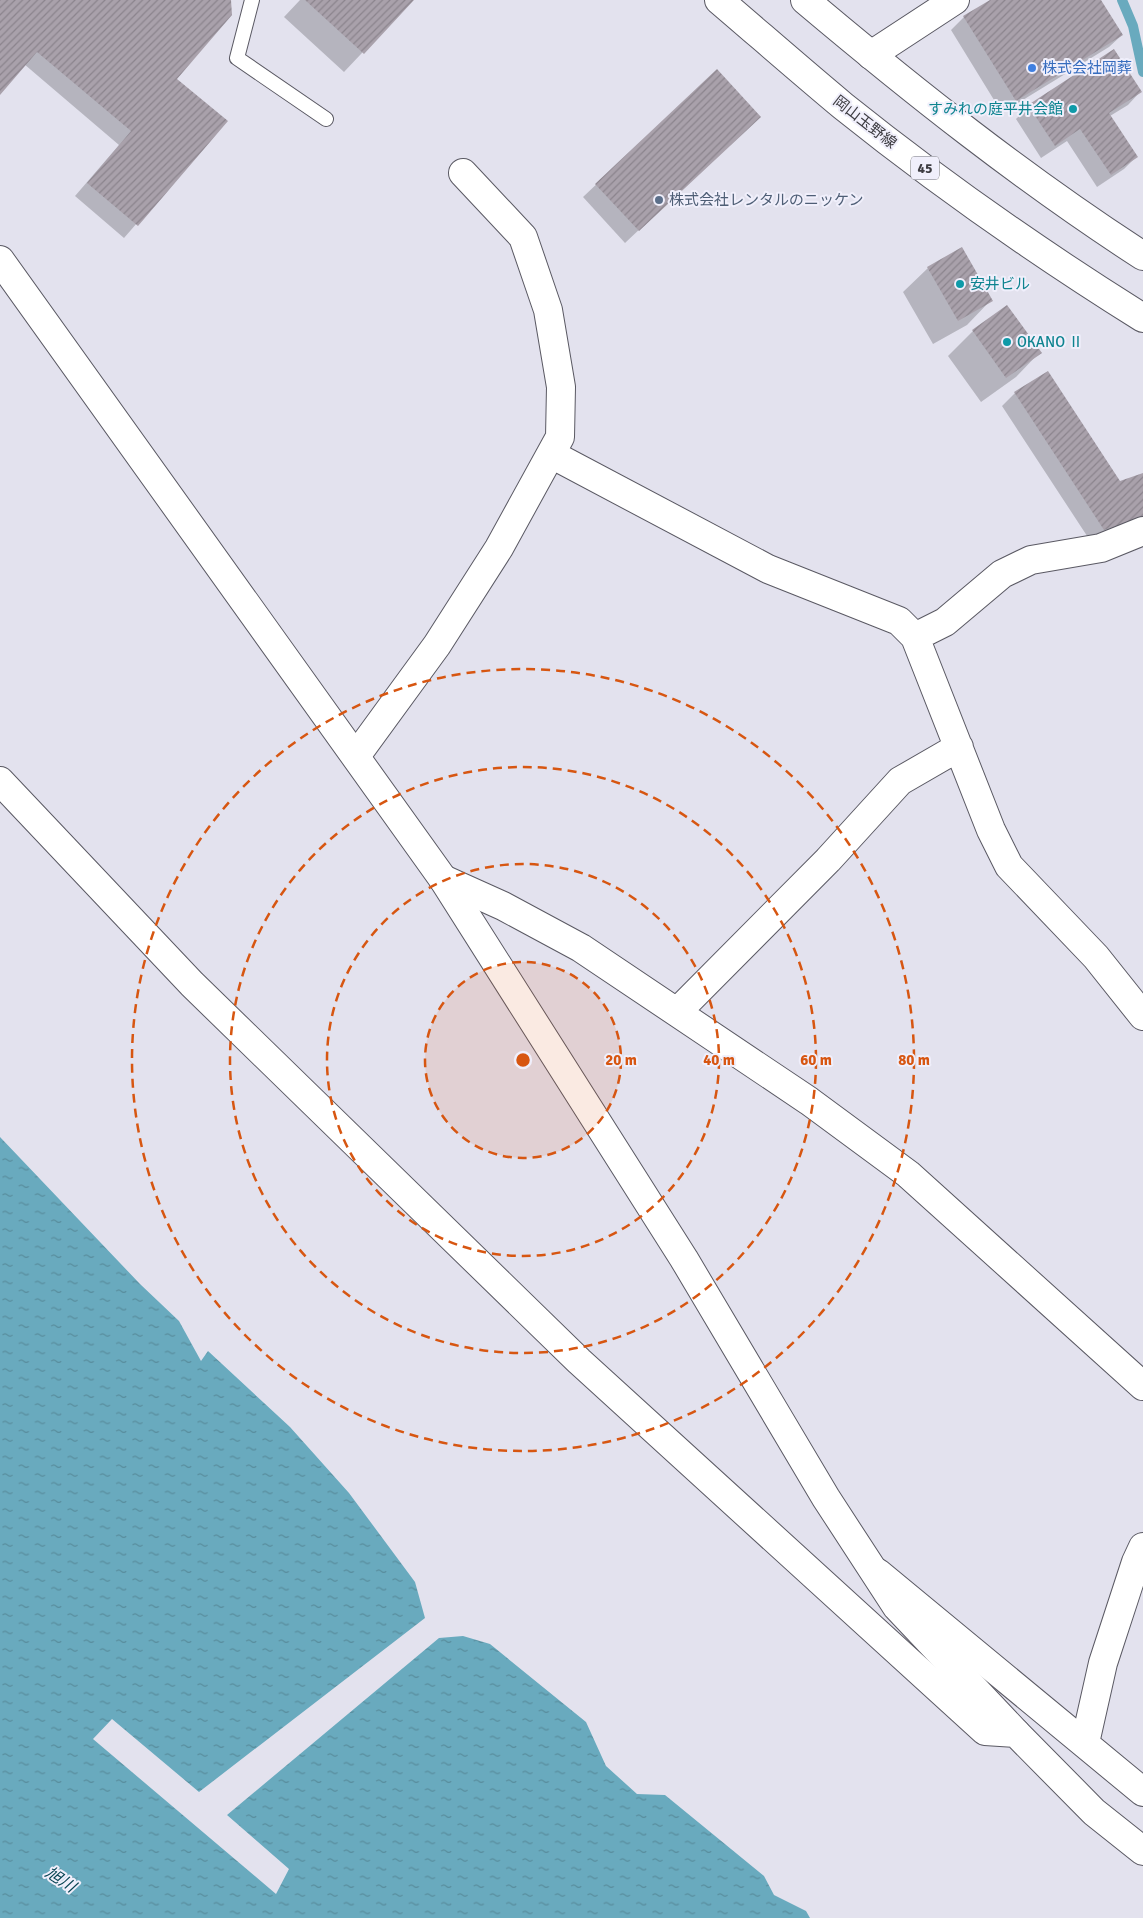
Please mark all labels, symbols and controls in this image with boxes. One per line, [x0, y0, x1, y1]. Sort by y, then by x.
place label: 株式会社岡葬 [1042, 59, 1132, 77]
marker: 株式会社岡葬 [1026, 62, 1038, 74]
street label: 岡山玉野線 [830, 92, 900, 152]
place label: すみれの庭平井会館 [928, 100, 1063, 118]
marker: すみれの庭平井会館 [1067, 103, 1079, 115]
road number: 45 [911, 156, 939, 180]
place label: 株式会社レンタルのニッケン [669, 191, 864, 209]
marker: 株式会社レンタルのニッケン [653, 194, 665, 206]
place label: 安井ビル [970, 275, 1030, 293]
marker: 安井ビル [954, 278, 966, 290]
place label: OKANO Ⅱ [1017, 333, 1083, 351]
marker: OKANO Ⅱ [1001, 336, 1013, 348]
centre of rings [514, 1051, 532, 1069]
text: 20 m [605, 1051, 637, 1069]
text: 40 m [703, 1051, 735, 1069]
text: 60 m [800, 1051, 832, 1069]
text: 80 m [898, 1051, 930, 1069]
water label: 旭川 [42, 1863, 81, 1898]

